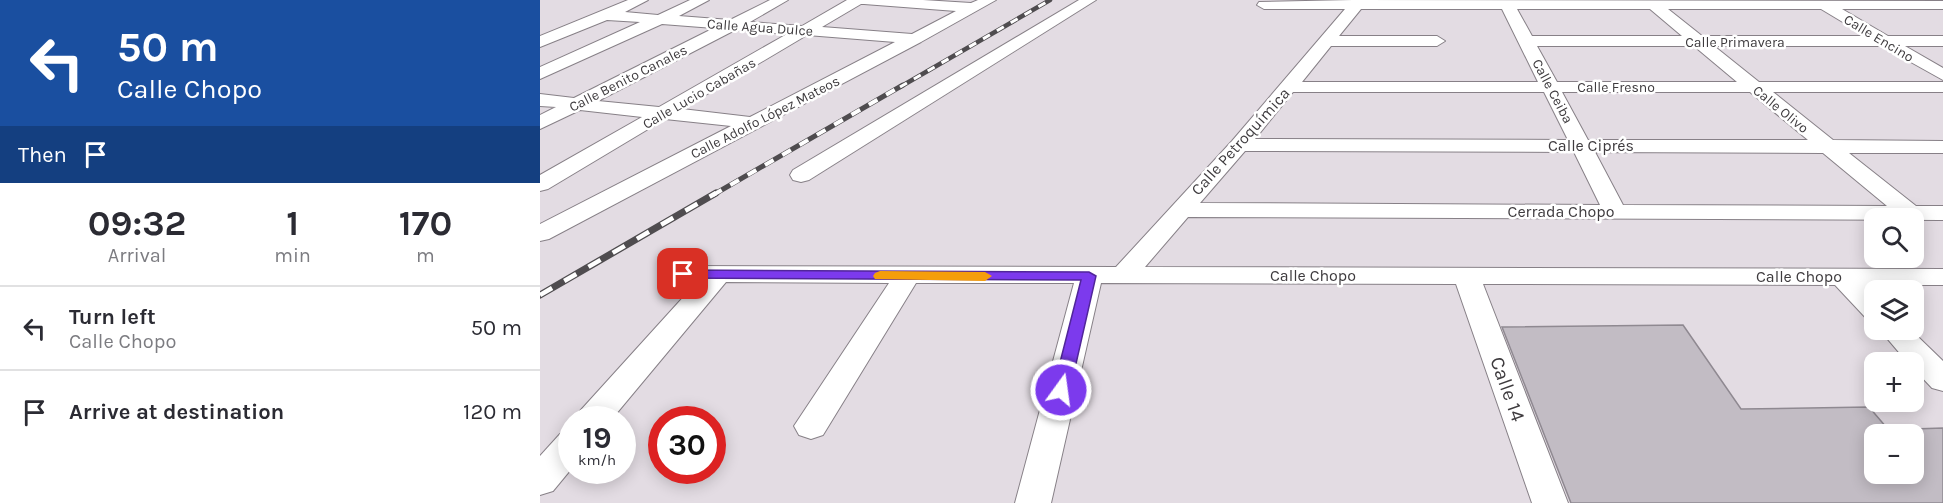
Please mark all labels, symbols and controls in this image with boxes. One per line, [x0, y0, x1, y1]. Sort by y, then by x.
street label: Calle Encino [1841, 11, 1917, 66]
street label: Calle Agua Dulce [706, 15, 814, 40]
text: 50 m [117, 22, 219, 72]
icon: left [18, 24, 96, 102]
street label: Calle Primavera [1685, 34, 1785, 51]
street label: Calle Benito Canales [566, 41, 690, 116]
street label: Calle Lucio Cabañas [640, 54, 759, 133]
street label: Calle Ceiba [1528, 56, 1577, 126]
street label: Calle Adolfo López Mateos [688, 72, 843, 162]
text: Calle Chopo [117, 73, 262, 105]
street label: Calle Fresno [1577, 79, 1655, 96]
street label: Calle Olivo [1750, 82, 1812, 137]
street label: Calle Petroquímica [1187, 84, 1294, 199]
street label: Calle Ciprés [1548, 136, 1634, 155]
icon: arrive [79, 138, 112, 171]
text: Then [18, 142, 67, 168]
text: 09:32 [88, 202, 186, 244]
text: 1 [286, 202, 299, 244]
text: 170 [399, 202, 452, 244]
street label: Cerrada Chopo [1508, 202, 1614, 221]
map controls [1864, 208, 1924, 484]
button: search [1864, 208, 1924, 268]
text: Arrival [108, 244, 166, 267]
text: min [274, 244, 311, 267]
text: m [416, 244, 435, 267]
pin [657, 248, 708, 299]
icon: arrive [666, 257, 699, 290]
street label: Calle Chopo [1270, 266, 1356, 285]
street label: Calle Chopo [1756, 267, 1842, 286]
button: layers [1864, 280, 1924, 340]
text: Turn left [69, 304, 156, 330]
icon: left [18, 312, 51, 345]
text: 50 m [471, 315, 522, 341]
text: Calle Chopo [69, 330, 176, 353]
button: + [1864, 352, 1924, 412]
street label: Calle 14 [1485, 354, 1530, 425]
position arrow [1029, 358, 1093, 422]
icon: arrive [18, 396, 51, 429]
text: Arrive at destination [69, 399, 284, 425]
text: 120 m [463, 399, 522, 425]
speed limit sign: 30 [648, 406, 726, 484]
text: 19 [582, 420, 611, 456]
button: − [1864, 424, 1924, 484]
text: km/h [578, 451, 616, 469]

